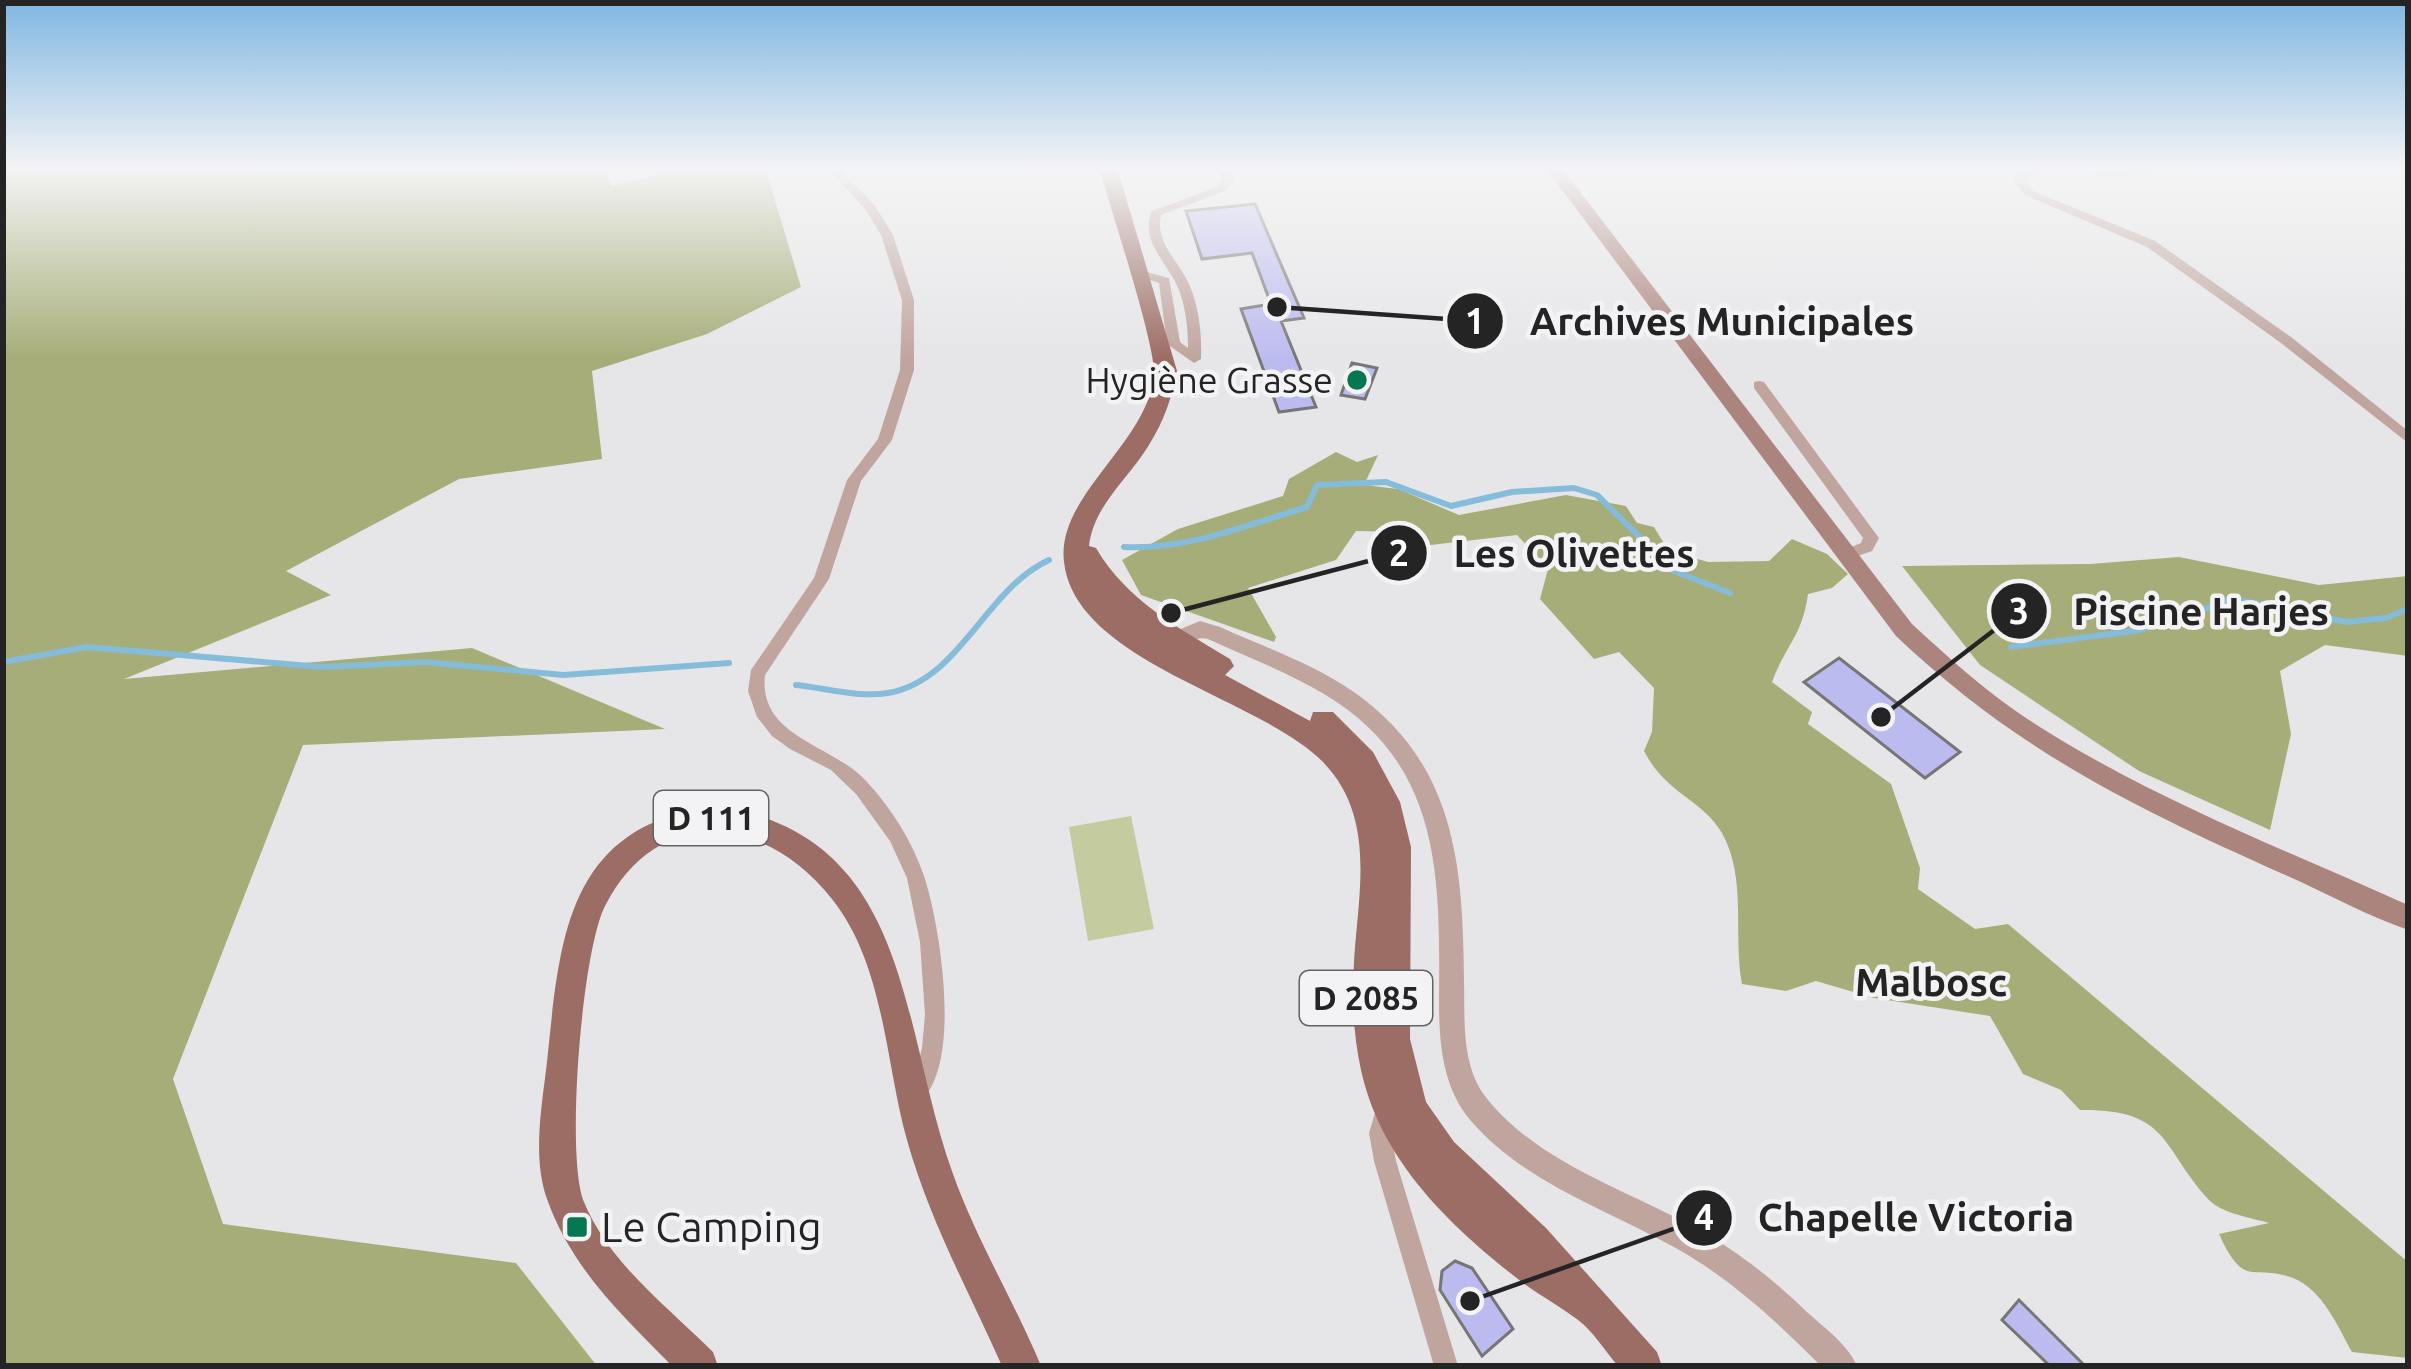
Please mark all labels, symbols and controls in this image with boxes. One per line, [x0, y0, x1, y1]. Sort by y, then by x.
callout: Archives Municipales [1445, 284, 1938, 359]
text: Archives Municipales [1530, 299, 1914, 342]
text: 1 [1465, 300, 1485, 341]
place label: Hygiène Grasse [1086, 359, 1333, 400]
marker: Hygiène Grasse [1344, 367, 1370, 393]
callout: Les Olivettes [1369, 516, 1719, 591]
text: Les Olivettes [1453, 531, 1695, 574]
text: 2 [1389, 532, 1409, 573]
callout: Piscine Harjes [1989, 574, 2353, 649]
text: Piscine Harjes [2073, 589, 2329, 632]
text: 3 [2009, 590, 2029, 631]
road number: D 111 [654, 791, 768, 845]
district label: Malbosc [1855, 960, 2007, 1003]
road number: D 2085 [1300, 971, 1432, 1025]
callout: Chapelle Victoria [1674, 1180, 2098, 1255]
text: Chapelle Victoria [1758, 1195, 2074, 1238]
text: 4 [1694, 1196, 1714, 1237]
place label: Le Camping [601, 1203, 822, 1250]
marker: Le Camping [564, 1214, 590, 1240]

